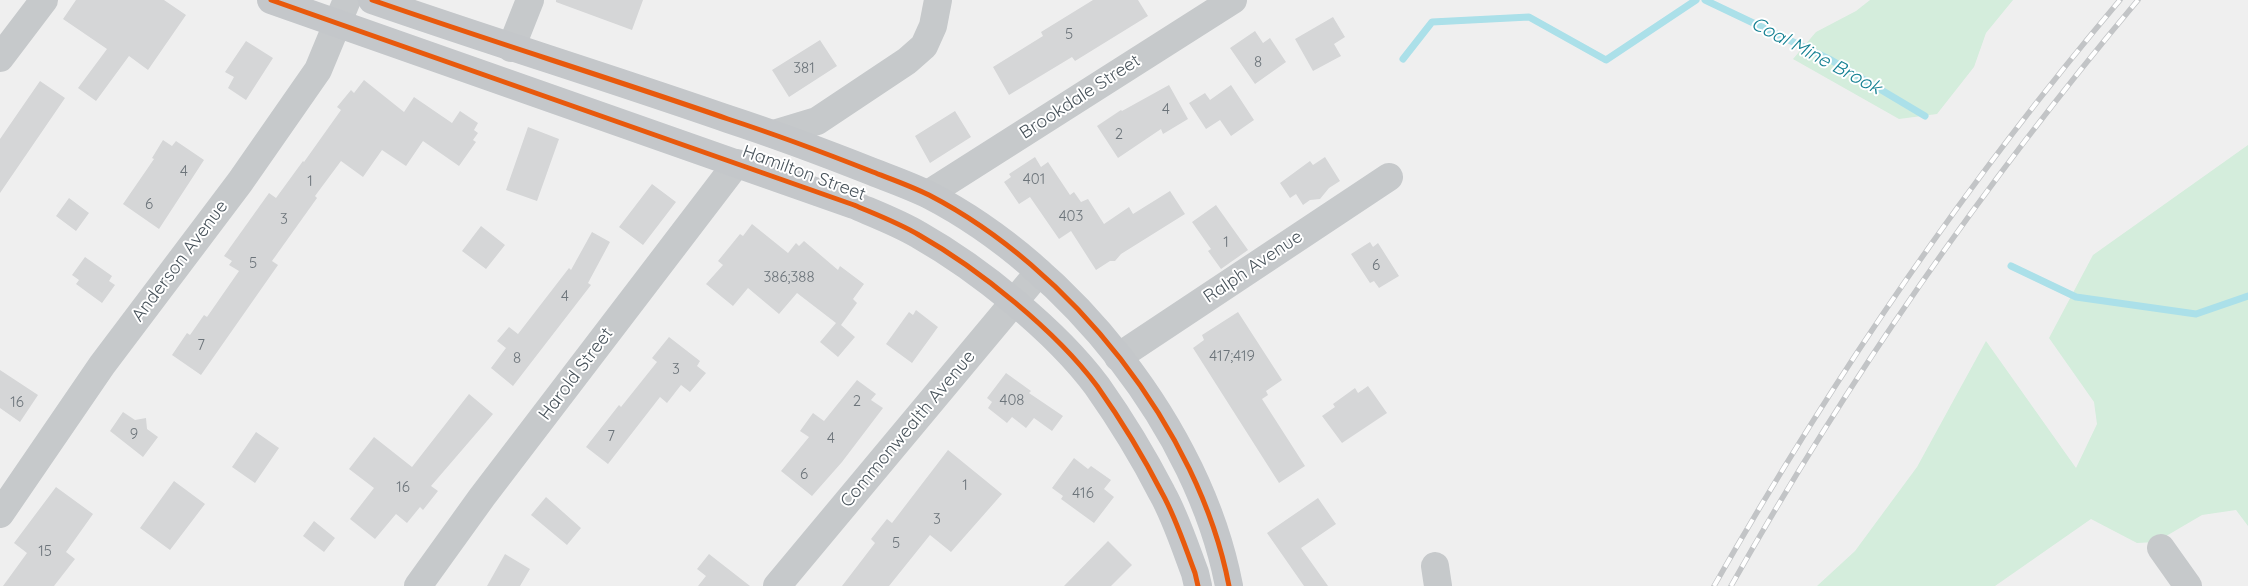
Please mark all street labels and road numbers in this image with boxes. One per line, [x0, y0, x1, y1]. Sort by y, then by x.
street label: Brookdale Street [1016, 50, 1144, 144]
street label: Hamilton Street [739, 141, 869, 205]
street label: Anderson Avenue [127, 196, 233, 326]
street label: Ralph Avenue [1199, 226, 1307, 308]
street label: Harold Street [534, 323, 618, 425]
street label: Commonwealth Avenue [836, 346, 980, 512]

